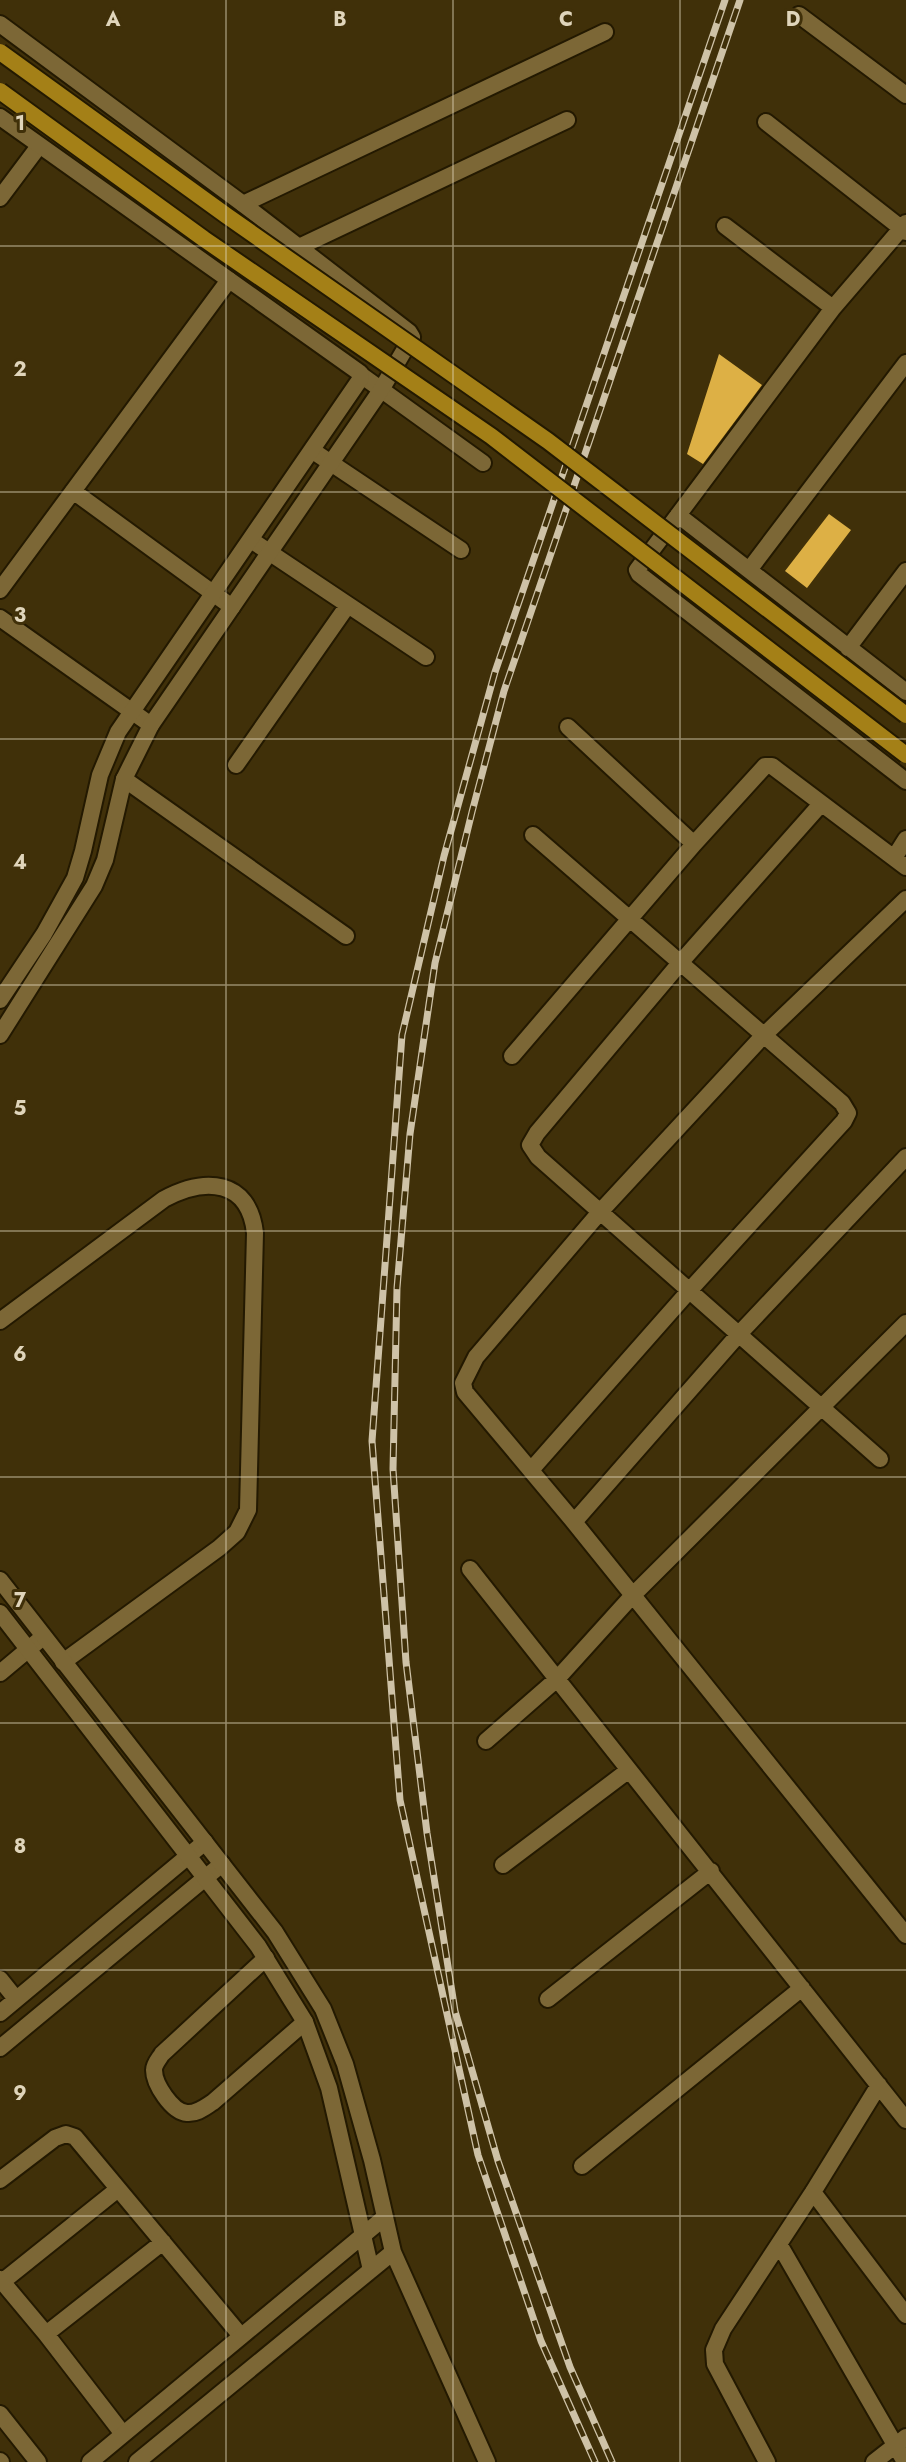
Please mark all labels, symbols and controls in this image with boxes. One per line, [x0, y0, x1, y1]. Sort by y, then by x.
text: A [105, 5, 121, 34]
text: B [333, 5, 347, 34]
text: C [559, 5, 573, 34]
text: D [786, 5, 800, 34]
text: 1 [15, 109, 25, 138]
text: 2 [13, 355, 27, 384]
text: 3 [14, 601, 26, 630]
text: 4 [13, 848, 27, 877]
text: 5 [14, 1094, 27, 1123]
text: 6 [13, 1340, 27, 1369]
text: 7 [14, 1586, 27, 1615]
text: 8 [14, 1832, 26, 1861]
text: 9 [13, 2079, 27, 2108]

